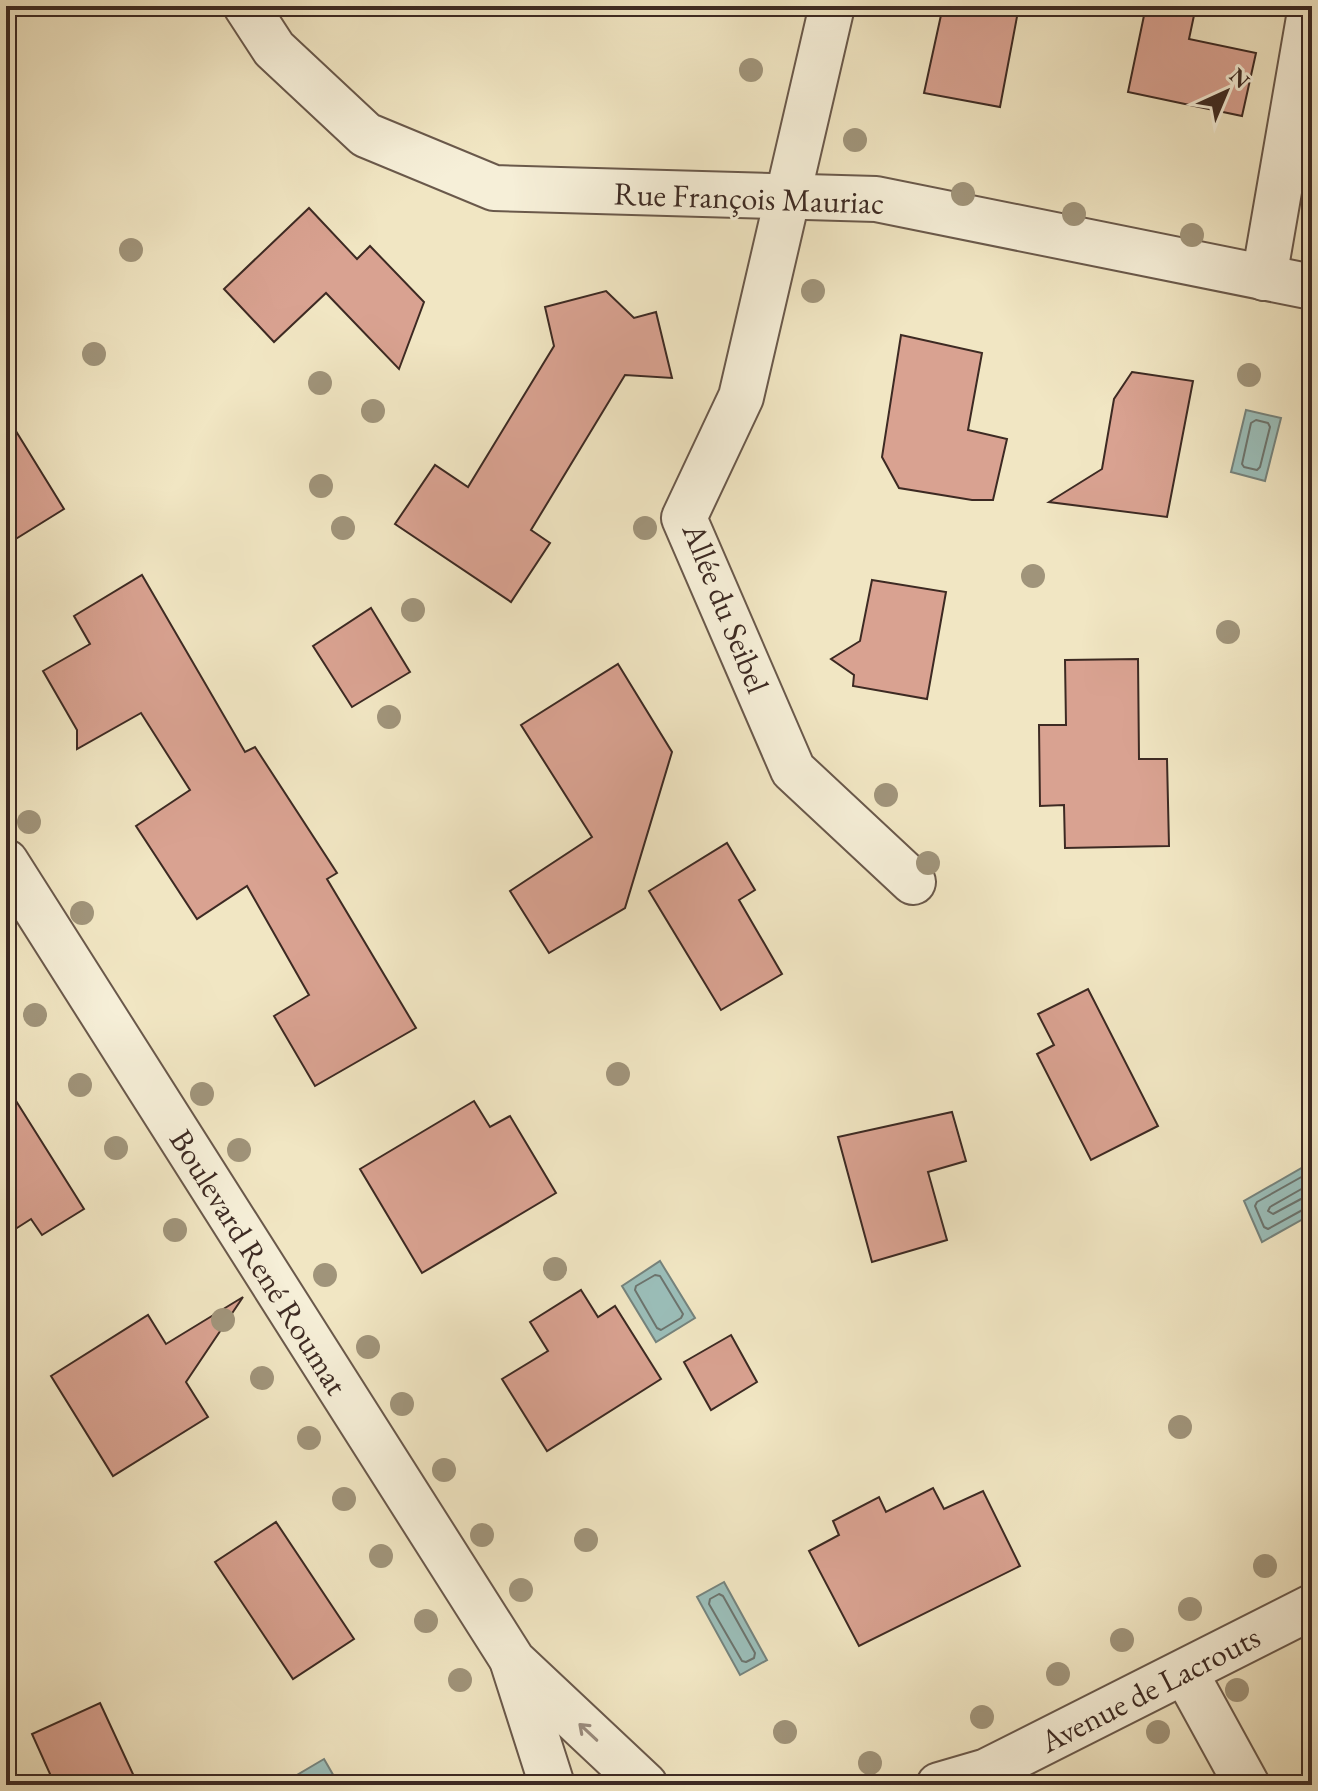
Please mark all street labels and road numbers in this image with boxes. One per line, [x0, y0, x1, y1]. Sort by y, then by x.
street label: Rue François Mauriac [613, 172, 885, 224]
street label: Allée du Seibel [672, 516, 779, 700]
street label: Boulevard René Roumat [160, 1121, 358, 1403]
street label: Avenue de Lacrouts [1032, 1616, 1267, 1763]

